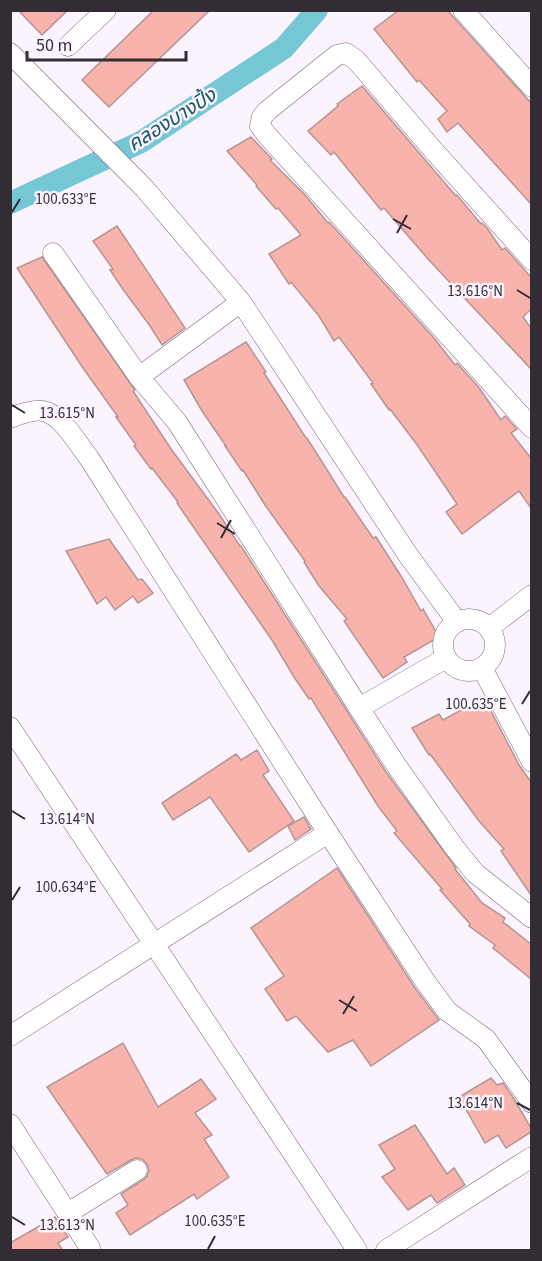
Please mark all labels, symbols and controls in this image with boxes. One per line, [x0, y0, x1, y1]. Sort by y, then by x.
scale bar [27, 24, 186, 62]
text: 50 m [36, 33, 72, 58]
water label: คลองบางปิ้ง [122, 81, 223, 158]
text: 100.633°E [35, 189, 97, 210]
text: 13.616°N [447, 281, 503, 302]
text: 13.615°N [39, 403, 95, 424]
text: 100.635°E [445, 694, 507, 715]
text: 13.614°N [39, 809, 95, 830]
text: 100.634°E [35, 877, 97, 898]
text: 13.614°N [447, 1093, 503, 1114]
text: 100.635°E [184, 1211, 246, 1232]
text: 13.613°N [39, 1215, 95, 1236]

